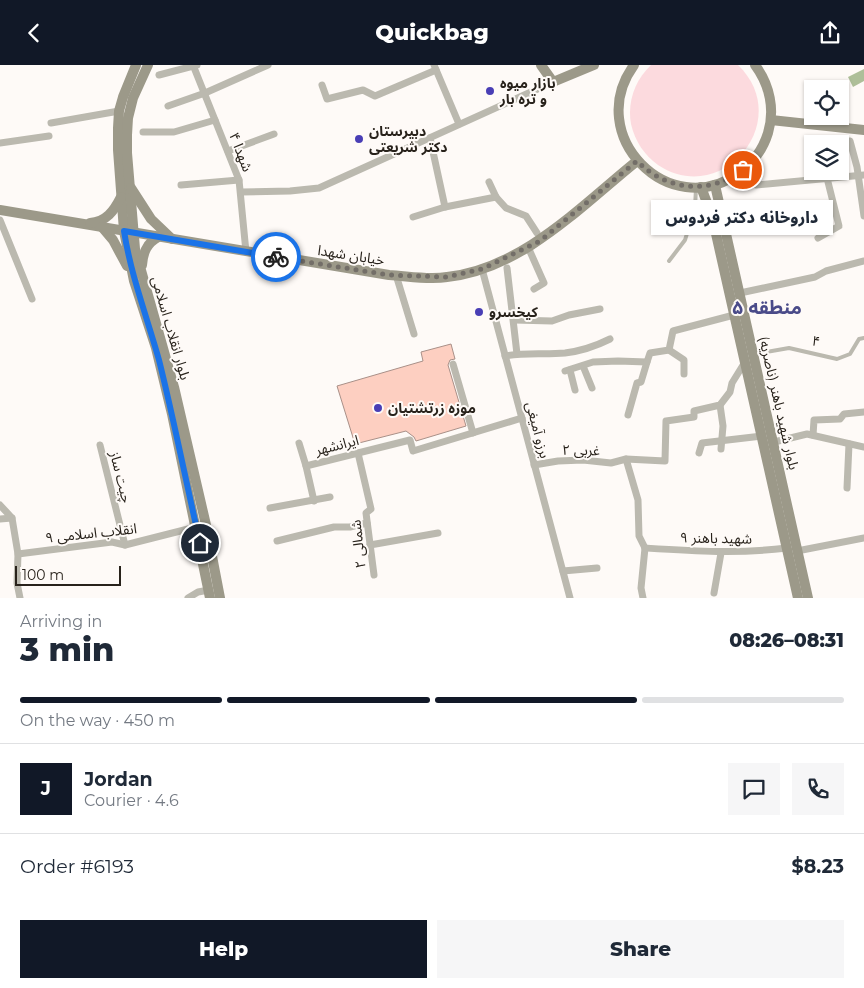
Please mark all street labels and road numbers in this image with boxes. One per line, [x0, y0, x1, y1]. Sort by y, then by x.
street label: شهدا ۴ [225, 130, 257, 174]
street label: خیابان شهدا [316, 241, 386, 269]
street label: بلوار انقلاب اسلامی [148, 274, 194, 382]
street label: ۴ [810, 331, 822, 351]
street label: بلوار شهید باهنر (ناصریه) [755, 334, 803, 472]
street label: برزو آمیغی [522, 400, 554, 460]
street label: ایرانشهر [312, 431, 361, 459]
street label: ۲ غربی [562, 441, 600, 459]
street label: چیت ساز [105, 448, 136, 505]
street label: انقلاب اسلامی ۹ [44, 519, 138, 547]
street label: ۲ شمالی [346, 519, 370, 569]
street label: شهید باهنر ۹ [680, 528, 752, 548]

